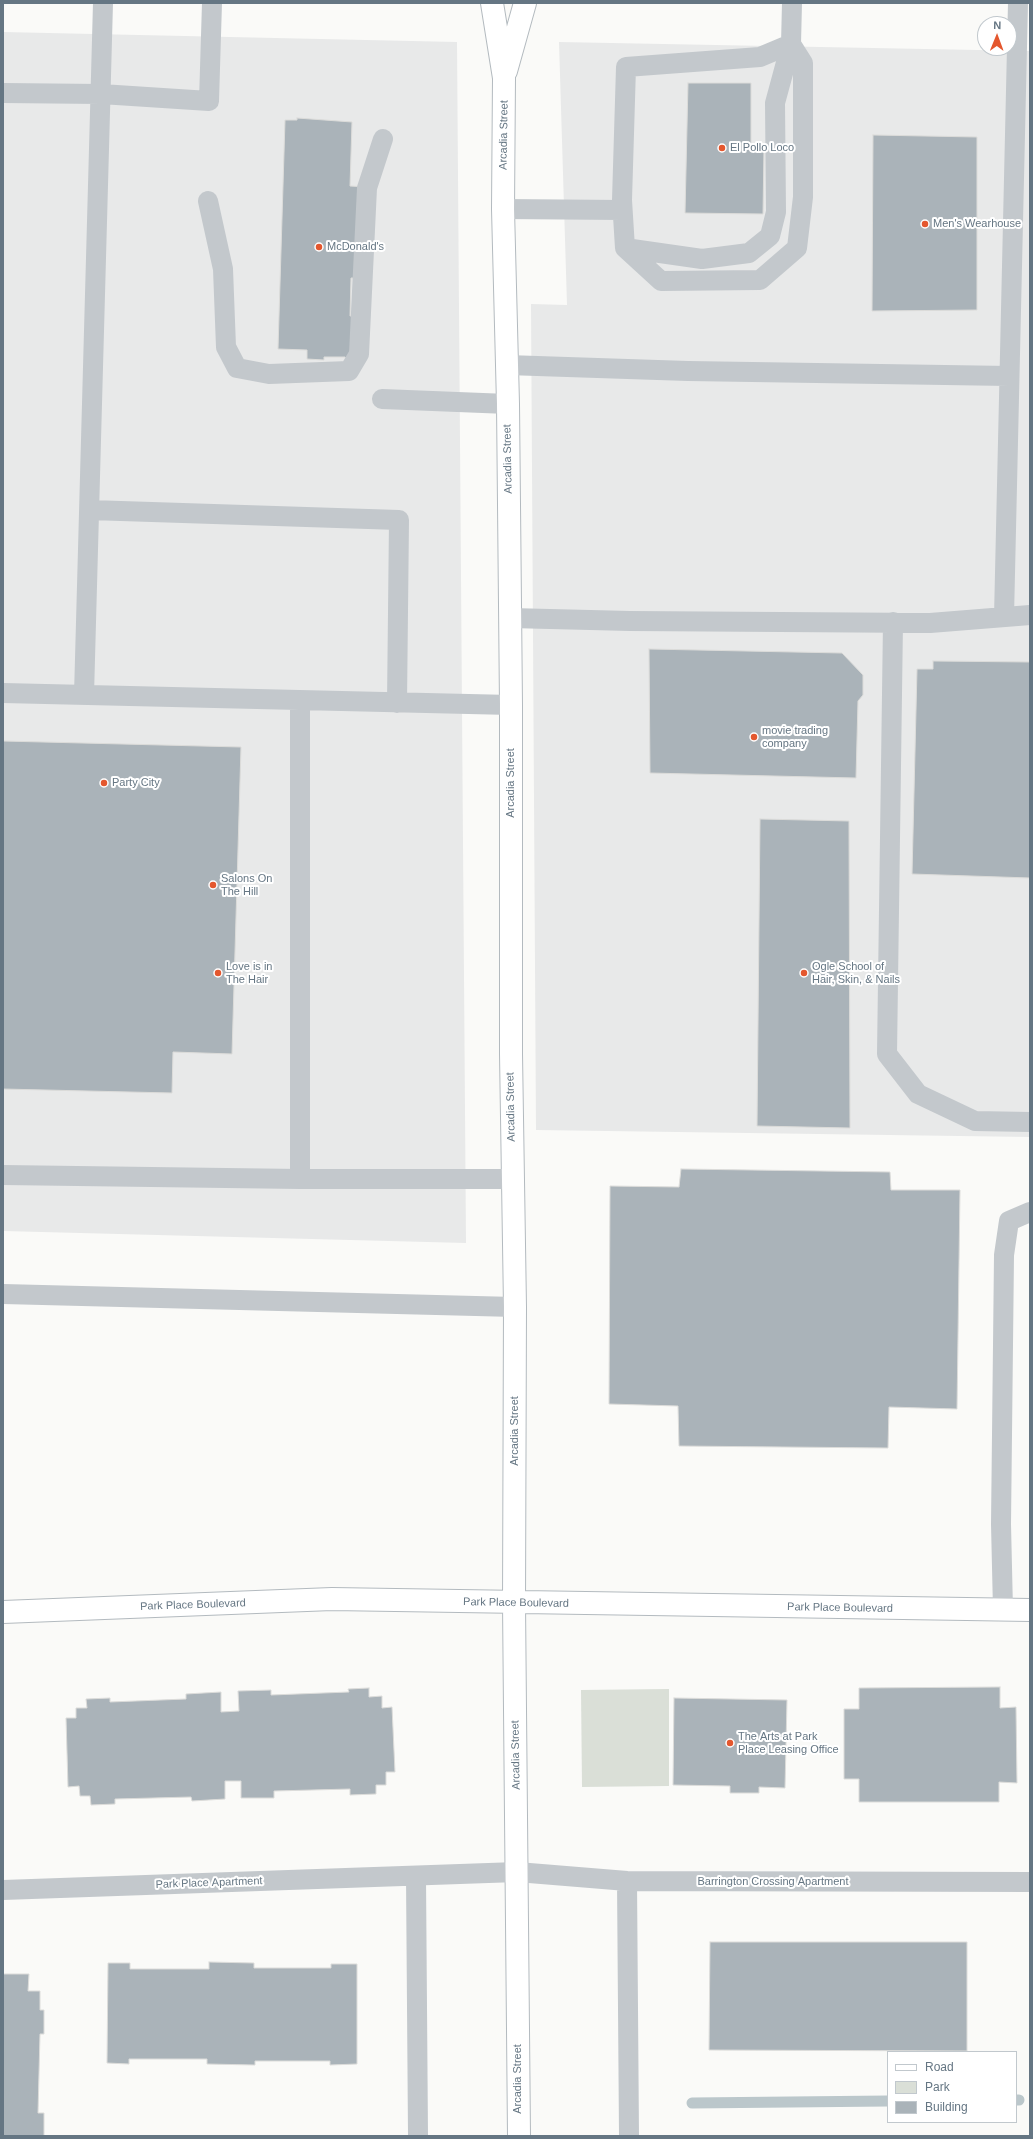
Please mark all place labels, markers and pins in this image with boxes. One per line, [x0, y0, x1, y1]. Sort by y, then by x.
place label: El Pollo Loco [730, 141, 794, 155]
marker: El Pollo Loco [717, 143, 727, 153]
place label: Men's Wearhouse [933, 217, 1021, 231]
marker: Men's Wearhouse [920, 219, 930, 229]
place label: McDonald's [327, 240, 384, 254]
marker: McDonald's [314, 242, 324, 252]
place label: movie trading company [762, 724, 828, 750]
marker: movie trading company [749, 732, 759, 742]
place label: Party City [112, 776, 160, 790]
marker: Party City [99, 778, 109, 788]
place label: Salons On The Hill [221, 872, 272, 898]
marker: Salons On The Hill [208, 880, 218, 890]
place label: Love is in The Hair [226, 960, 272, 986]
place label: Ogle School of Hair, Skin, & Nails [812, 960, 900, 986]
marker: Love is in The Hair [213, 968, 223, 978]
marker: Ogle School of Hair, Skin, & Nails [799, 968, 809, 978]
place label: The Arts at Park Place Leasing Office [738, 1730, 839, 1756]
marker: The Arts at Park Place Leasing Office [725, 1738, 735, 1748]

